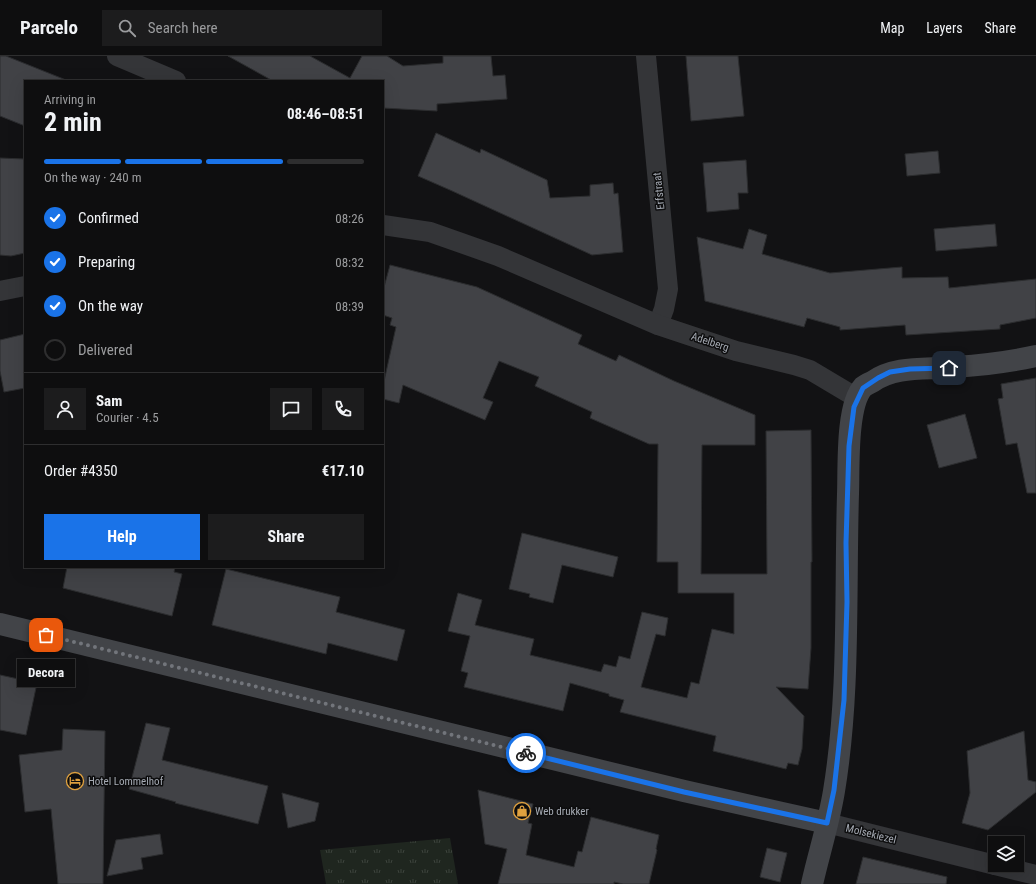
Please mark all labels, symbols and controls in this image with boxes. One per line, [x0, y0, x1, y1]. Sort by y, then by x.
search box [102, 10, 382, 46]
text: Parcelo [20, 16, 78, 39]
icon: search [116, 17, 138, 39]
text: Search here [148, 19, 218, 37]
text: Map [880, 20, 904, 36]
text: Layers [926, 20, 963, 36]
text: Share [985, 20, 1016, 36]
text: Arriving in [44, 92, 96, 107]
text: 08:46–08:51 [287, 105, 364, 123]
text: 2 min [44, 107, 102, 137]
text: On the way · 240 m [44, 170, 141, 185]
street label: Erfstraat [651, 172, 667, 210]
icon: check [44, 207, 66, 229]
text: Confirmed [78, 209, 139, 227]
text: 08:26 [335, 211, 364, 226]
icon: check [44, 251, 66, 273]
text: Preparing [78, 253, 135, 271]
text: 08:32 [335, 255, 364, 270]
icon: check [44, 295, 66, 317]
text: On the way [78, 297, 143, 315]
text: 08:39 [335, 299, 364, 314]
street label: Adelberg [690, 330, 730, 354]
text: Delivered [78, 341, 133, 359]
pin [932, 351, 966, 385]
icon: home [938, 357, 960, 379]
button: person [44, 388, 86, 430]
button: chat [270, 388, 312, 430]
button: phone [322, 388, 364, 430]
text: Sam [96, 392, 122, 410]
text: Courier · 4.5 [96, 410, 159, 425]
text: Order #4350 [44, 462, 118, 480]
text: €17.10 [322, 462, 364, 480]
button: Help [44, 514, 200, 560]
button: Share [208, 514, 364, 560]
pin [29, 618, 63, 652]
icon: bag [35, 624, 57, 646]
callout: Decora [17, 659, 75, 687]
text: Decora [28, 665, 64, 680]
courier [506, 733, 546, 773]
icon: bike [515, 742, 537, 764]
hotel icon: Hotel Lommelhof [65, 771, 85, 791]
place label: Hotel Lommelhof [88, 775, 164, 788]
shop icon: Web drukker [512, 801, 532, 821]
place label: Web drukker [535, 805, 589, 818]
street label: Molsekiezel [844, 821, 898, 847]
map controls [988, 836, 1024, 872]
button: layers [988, 836, 1024, 872]

